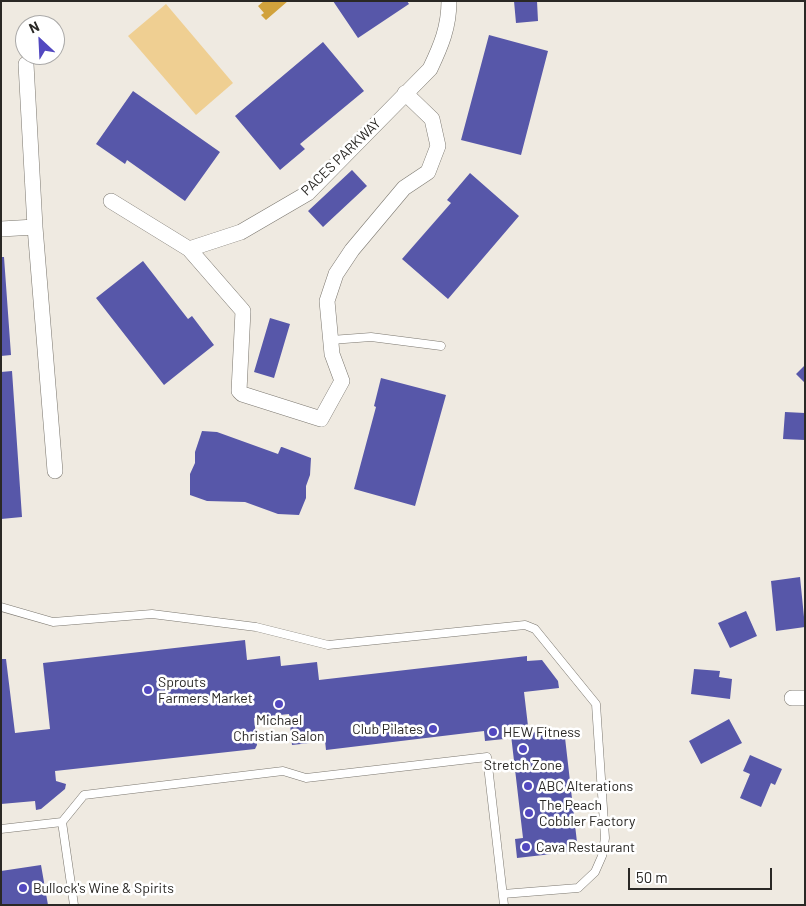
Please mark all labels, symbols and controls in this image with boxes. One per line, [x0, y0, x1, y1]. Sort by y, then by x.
north arrow [15, 15, 65, 65]
text: N [26, 17, 42, 37]
street label: PACES PARKWAY [298, 115, 384, 199]
place label: Sprouts Farmers Market [158, 674, 253, 706]
marker: Sprouts Farmers Market [142, 684, 154, 696]
marker: Michael Christian Salon [273, 698, 285, 710]
place label: Michael Christian Salon [233, 712, 325, 744]
place label: Club Pilates [352, 721, 423, 737]
marker: Club Pilates [427, 723, 439, 735]
place label: HEW Fitness [503, 724, 581, 740]
marker: HEW Fitness [487, 726, 499, 738]
marker: Stretch Zone [517, 743, 529, 755]
place label: Stretch Zone [484, 757, 562, 773]
place label: ABC Alterations [538, 778, 633, 794]
marker: ABC Alterations [522, 780, 534, 792]
place label: The Peach Cobbler Factory [539, 797, 635, 830]
marker: The Peach Cobbler Factory [523, 807, 535, 819]
place label: Cava Restaurant [536, 839, 635, 855]
marker: Cava Restaurant [520, 841, 532, 853]
scale bar [631, 858, 775, 890]
text: 50 m [636, 868, 668, 886]
place label: Bullock's Wine & Spirits [33, 880, 174, 896]
marker: Bullock's Wine & Spirits [17, 882, 29, 894]

